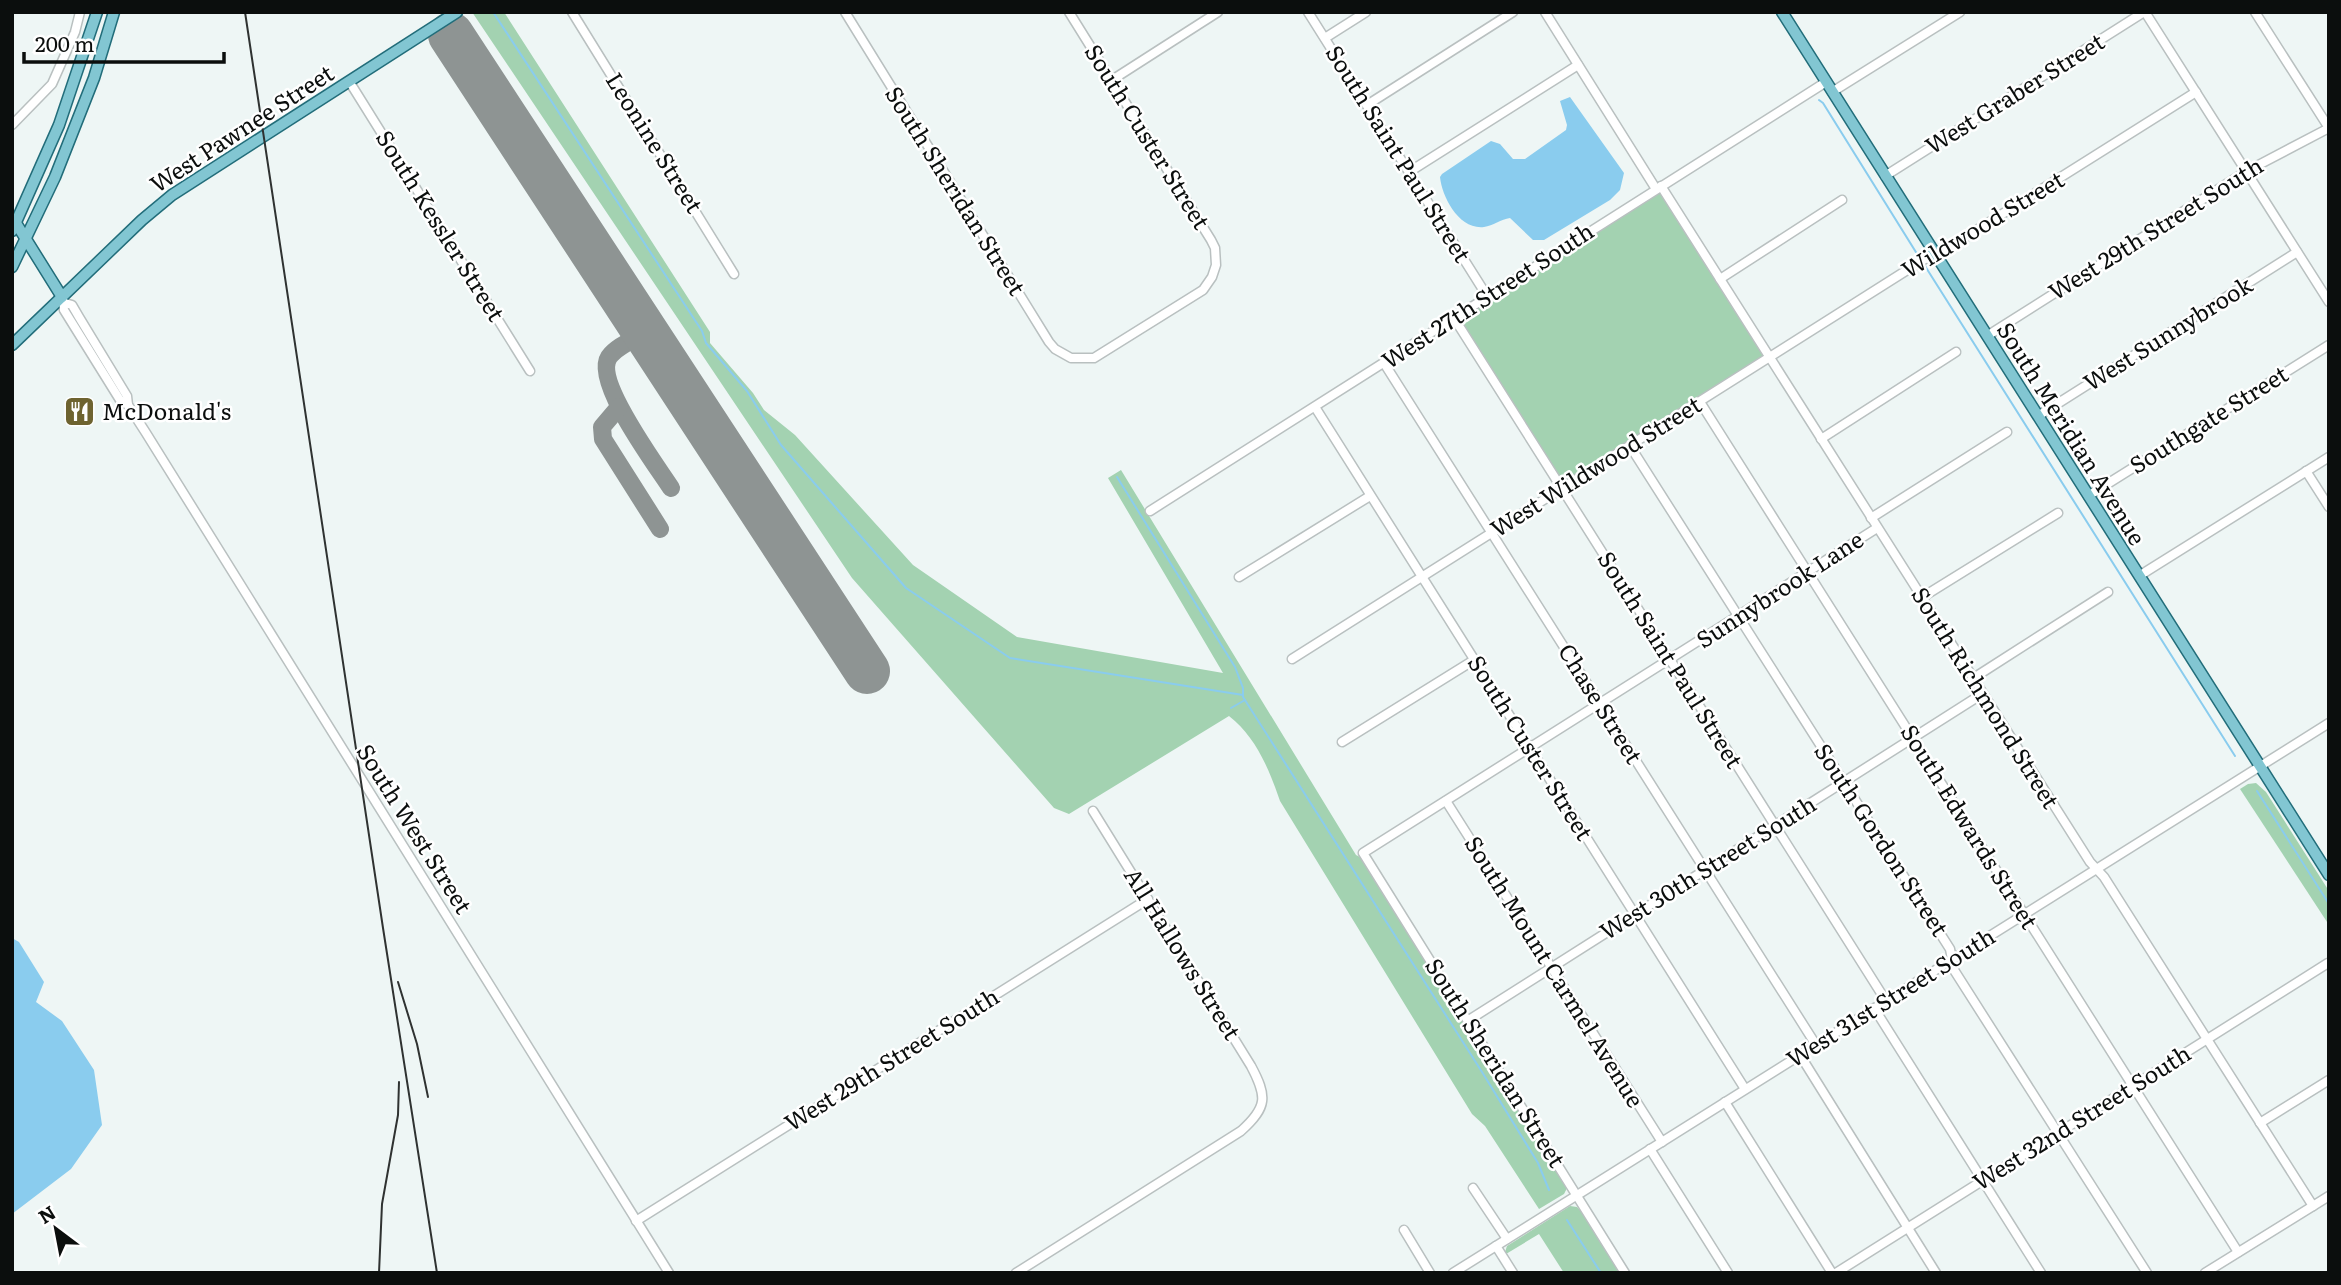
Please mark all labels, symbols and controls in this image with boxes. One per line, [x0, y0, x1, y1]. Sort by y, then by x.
scale bar [24, 21, 224, 65]
street label: West Graber Street [1918, 23, 2111, 161]
text: 200 m [35, 27, 95, 58]
street label: South Custer Street [1078, 37, 1220, 236]
street label: South Saint Paul Street [1319, 38, 1481, 269]
street label: West Pawnee Street [142, 55, 340, 200]
street label: Leonine Street [599, 65, 713, 219]
street label: South Sheridan Street [878, 79, 1035, 302]
street label: South Kessler Street [369, 123, 515, 328]
street label: West 29th Street South [2041, 147, 2269, 307]
street label: Wildwood Street [1894, 161, 2070, 285]
street label: West 27th Street South [1374, 213, 1600, 376]
street label: West Sunnybrook [2076, 266, 2259, 398]
street label: South Meridian Avenue [1990, 315, 2155, 551]
street label: Southgate Street [2122, 355, 2294, 481]
street label: West Wildwood Street [1483, 386, 1708, 544]
place label: McDonald's [102, 393, 231, 427]
restaurant icon: McDonald's [62, 395, 96, 429]
street label: Sunnybrook Lane [1689, 521, 1869, 655]
street label: South Saint Paul Street [1591, 544, 1753, 775]
street label: South Richmond Street [1905, 579, 2069, 815]
street label: Chase Street [1551, 636, 1653, 770]
street label: South Custer Street [1461, 648, 1603, 847]
street label: South Edwards Street [1894, 717, 2048, 936]
street label: South West Street [350, 736, 482, 920]
street label: South Gordon Street [1807, 736, 1958, 943]
street label: West 30th Street South [1592, 786, 1822, 947]
street label: South Mount Carmel Avenue [1458, 828, 1654, 1113]
street label: All Hallows Street [1117, 860, 1251, 1046]
street label: West 31st Street South [1779, 918, 2001, 1074]
street label: South Sheridan Street [1418, 951, 1575, 1174]
street label: West 29th Street South [777, 978, 1005, 1138]
street label: West 32nd Street South [1965, 1035, 2197, 1197]
north arrow [21, 1194, 91, 1264]
text: N [32, 1198, 61, 1230]

